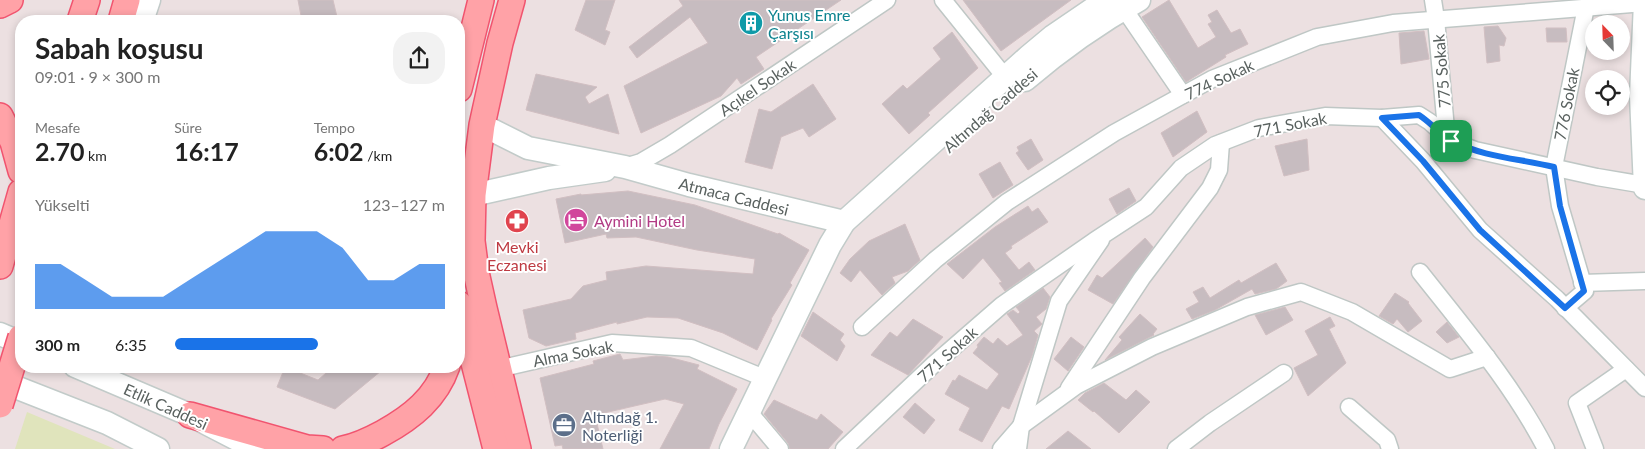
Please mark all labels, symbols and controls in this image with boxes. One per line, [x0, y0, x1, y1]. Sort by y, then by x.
place label: Yunus Emre Çarşısı [768, 5, 851, 42]
building icon: Yunus Emre Çarşısı [738, 10, 764, 36]
north arrow [1585, 15, 1630, 60]
map controls [1585, 15, 1630, 115]
text: Sabah koşusu [35, 31, 204, 65]
button: share [393, 32, 445, 84]
street label: 775 Sokak [1428, 33, 1454, 109]
street label: Açıkel Sokak [715, 54, 800, 119]
street label: 774 Sokak [1182, 54, 1257, 103]
street label: Altındağ Caddesi [939, 64, 1041, 156]
street label: 776 Sokak [1550, 65, 1583, 142]
text: 09:01 · 9 × 300 m [35, 67, 160, 86]
button: locate [1585, 70, 1630, 115]
street label: 771 Sokak [1252, 107, 1329, 140]
text: Mesafe [35, 119, 80, 136]
text: Süre [174, 119, 202, 136]
text: Tempo [314, 119, 355, 136]
pin [1430, 120, 1472, 162]
icon: arrive [1437, 127, 1465, 155]
text: 2.70 [35, 136, 84, 166]
text: 16:17 [174, 136, 239, 166]
text: 6:02 [314, 136, 364, 166]
text: km [84, 147, 107, 164]
text: /km [364, 147, 392, 164]
street label: Atmaca Caddesi [677, 173, 791, 219]
text: Yükselti [35, 195, 90, 214]
text: 123–127 m [363, 195, 445, 214]
hotel icon: Aymini Hotel [563, 207, 589, 233]
pharmacy icon: Mevki Eczanesi [504, 208, 530, 234]
place label: Aymini Hotel [594, 211, 685, 230]
place label: Mevki Eczanesi [487, 237, 547, 274]
street label: 771 Sokak [913, 322, 981, 386]
text: 300 m [35, 335, 80, 354]
text: 6:35 [115, 335, 147, 354]
street label: Alma Sokak [531, 336, 616, 370]
street label: Etlik Caddesi [121, 379, 211, 433]
place label: Altındağ 1. Noterliği [582, 407, 658, 444]
office icon: Altındağ 1. Noterliği [551, 412, 577, 438]

